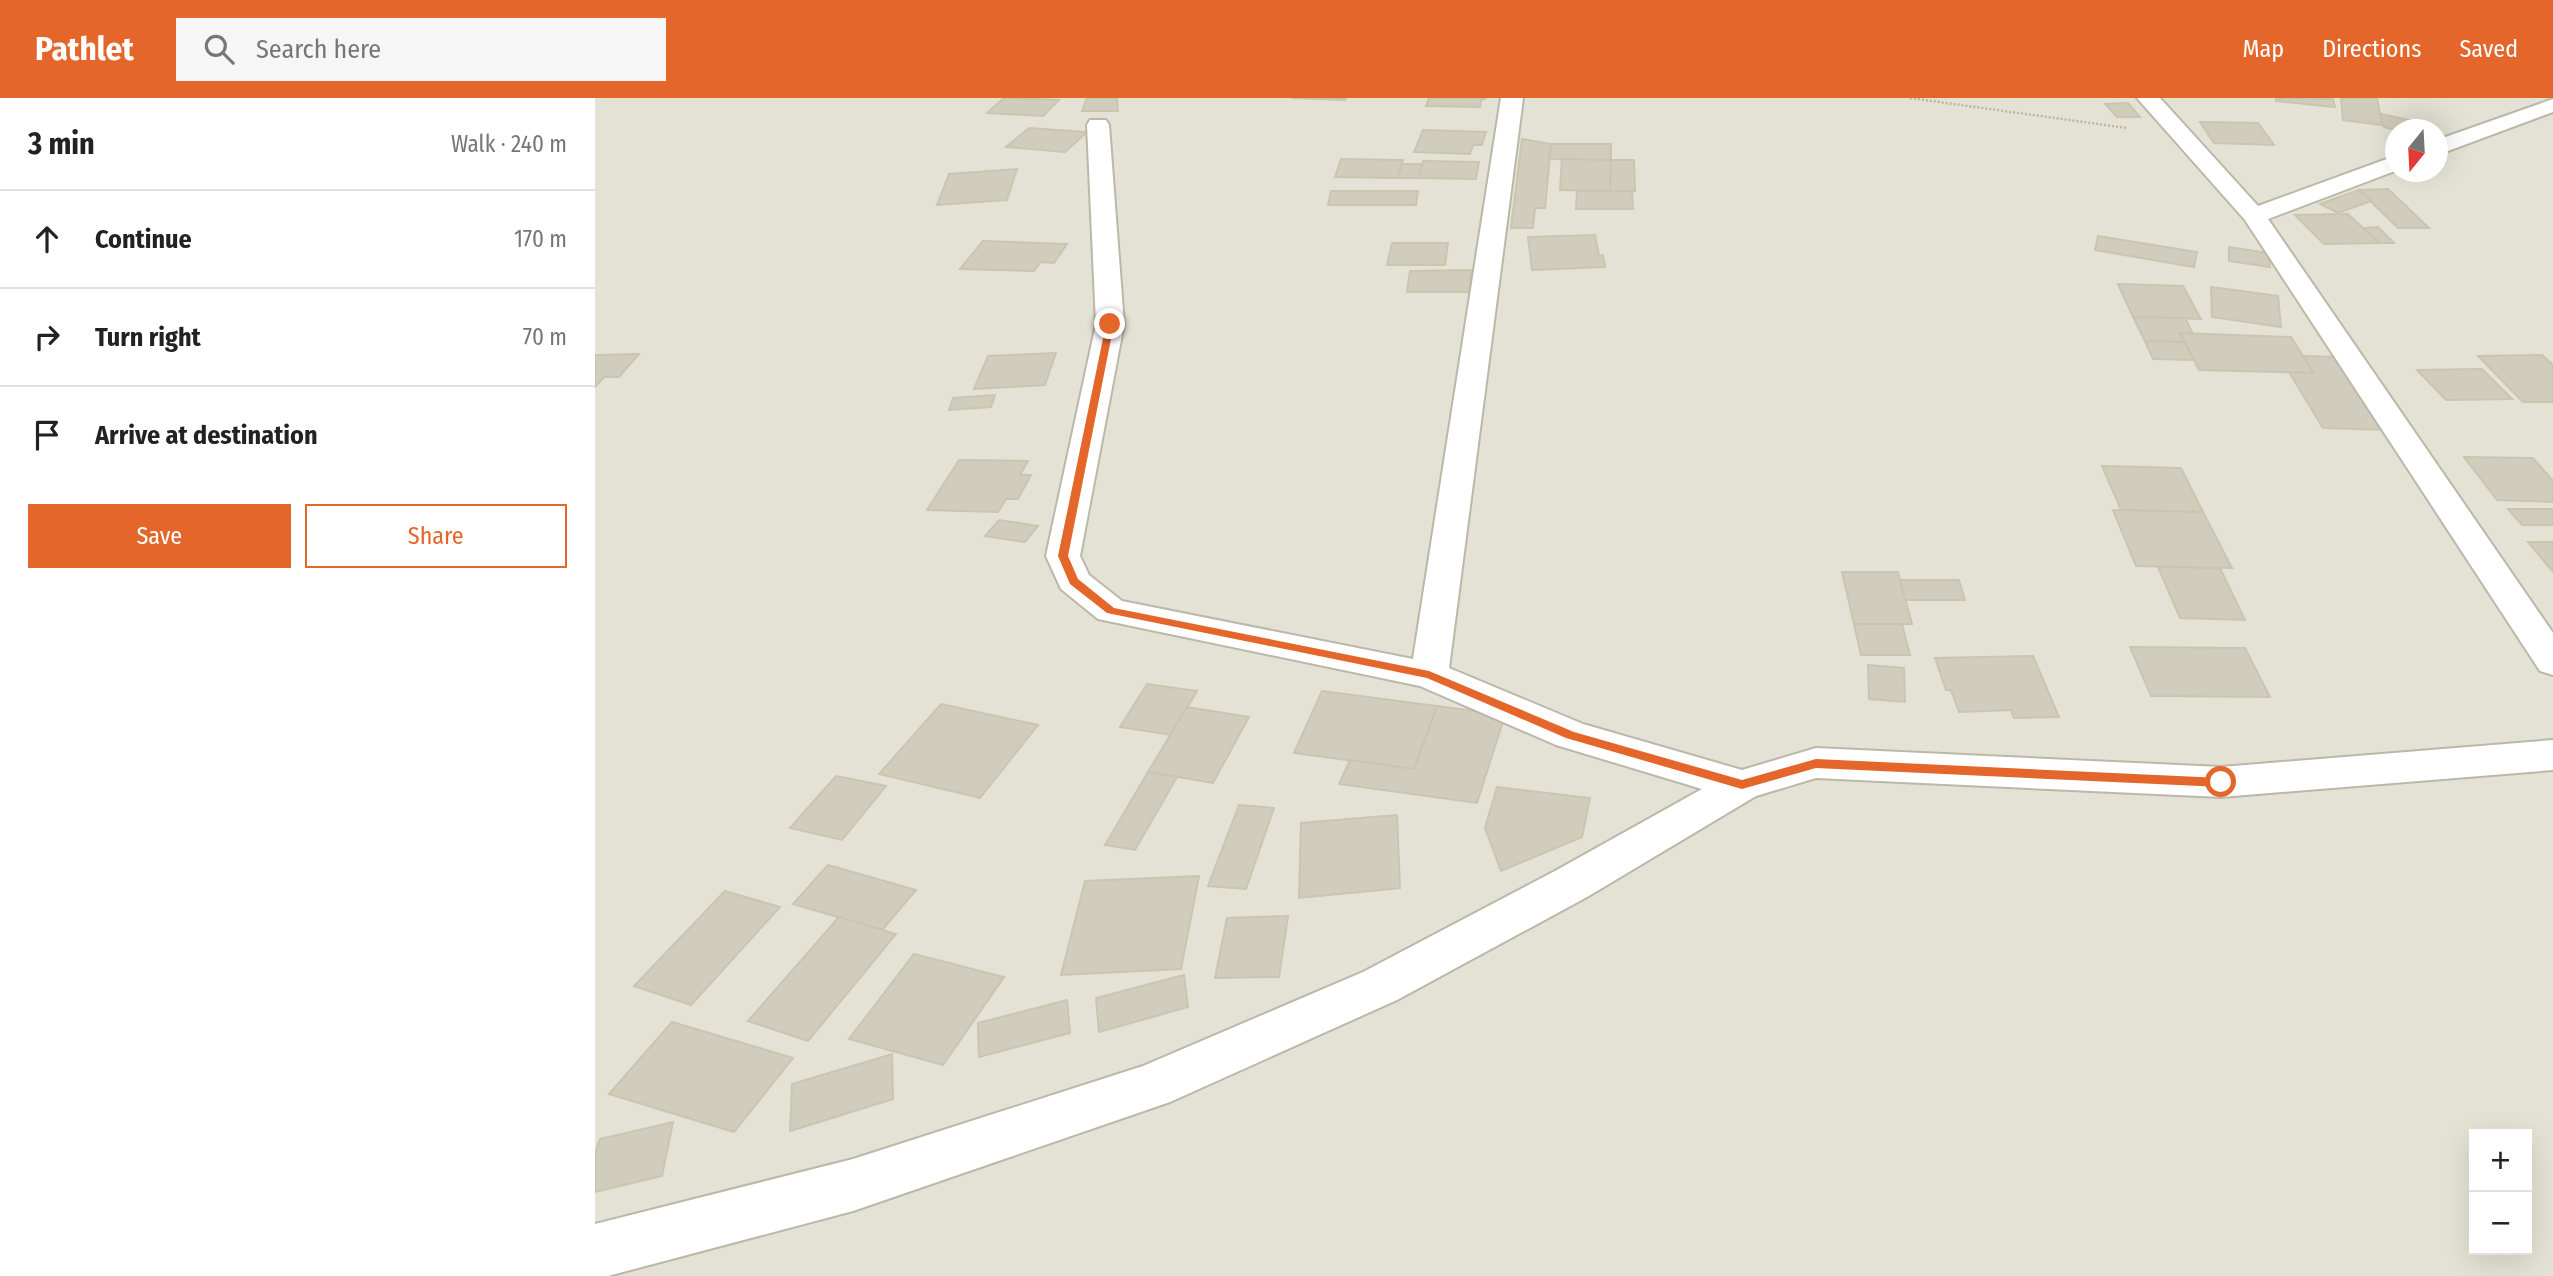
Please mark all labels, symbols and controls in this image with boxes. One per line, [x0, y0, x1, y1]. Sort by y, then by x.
search box [176, 18, 666, 81]
text: Pathlet [35, 29, 134, 69]
icon: search [200, 30, 238, 68]
text: Search here [256, 34, 381, 65]
text: Map [2243, 35, 2284, 63]
text: Directions [2322, 35, 2421, 63]
text: Saved [2459, 35, 2518, 63]
north arrow [2385, 119, 2448, 182]
text: 3 min [28, 126, 95, 162]
text: Walk · 240 m [451, 130, 567, 158]
icon: ahead [28, 220, 66, 258]
text: Continue [95, 224, 192, 255]
text: 170 m [514, 225, 567, 253]
route end [1094, 308, 1125, 339]
icon: right [28, 318, 66, 356]
text: Turn right [95, 322, 201, 353]
text: 70 m [523, 323, 567, 351]
icon: arrive [28, 416, 66, 454]
text: Arrive at destination [95, 420, 318, 451]
button: Save [28, 504, 291, 568]
button: Share [305, 504, 567, 568]
route start [2205, 766, 2236, 797]
map controls [2469, 1129, 2532, 1255]
button: + [2469, 1129, 2532, 1192]
button: − [2469, 1192, 2532, 1255]

